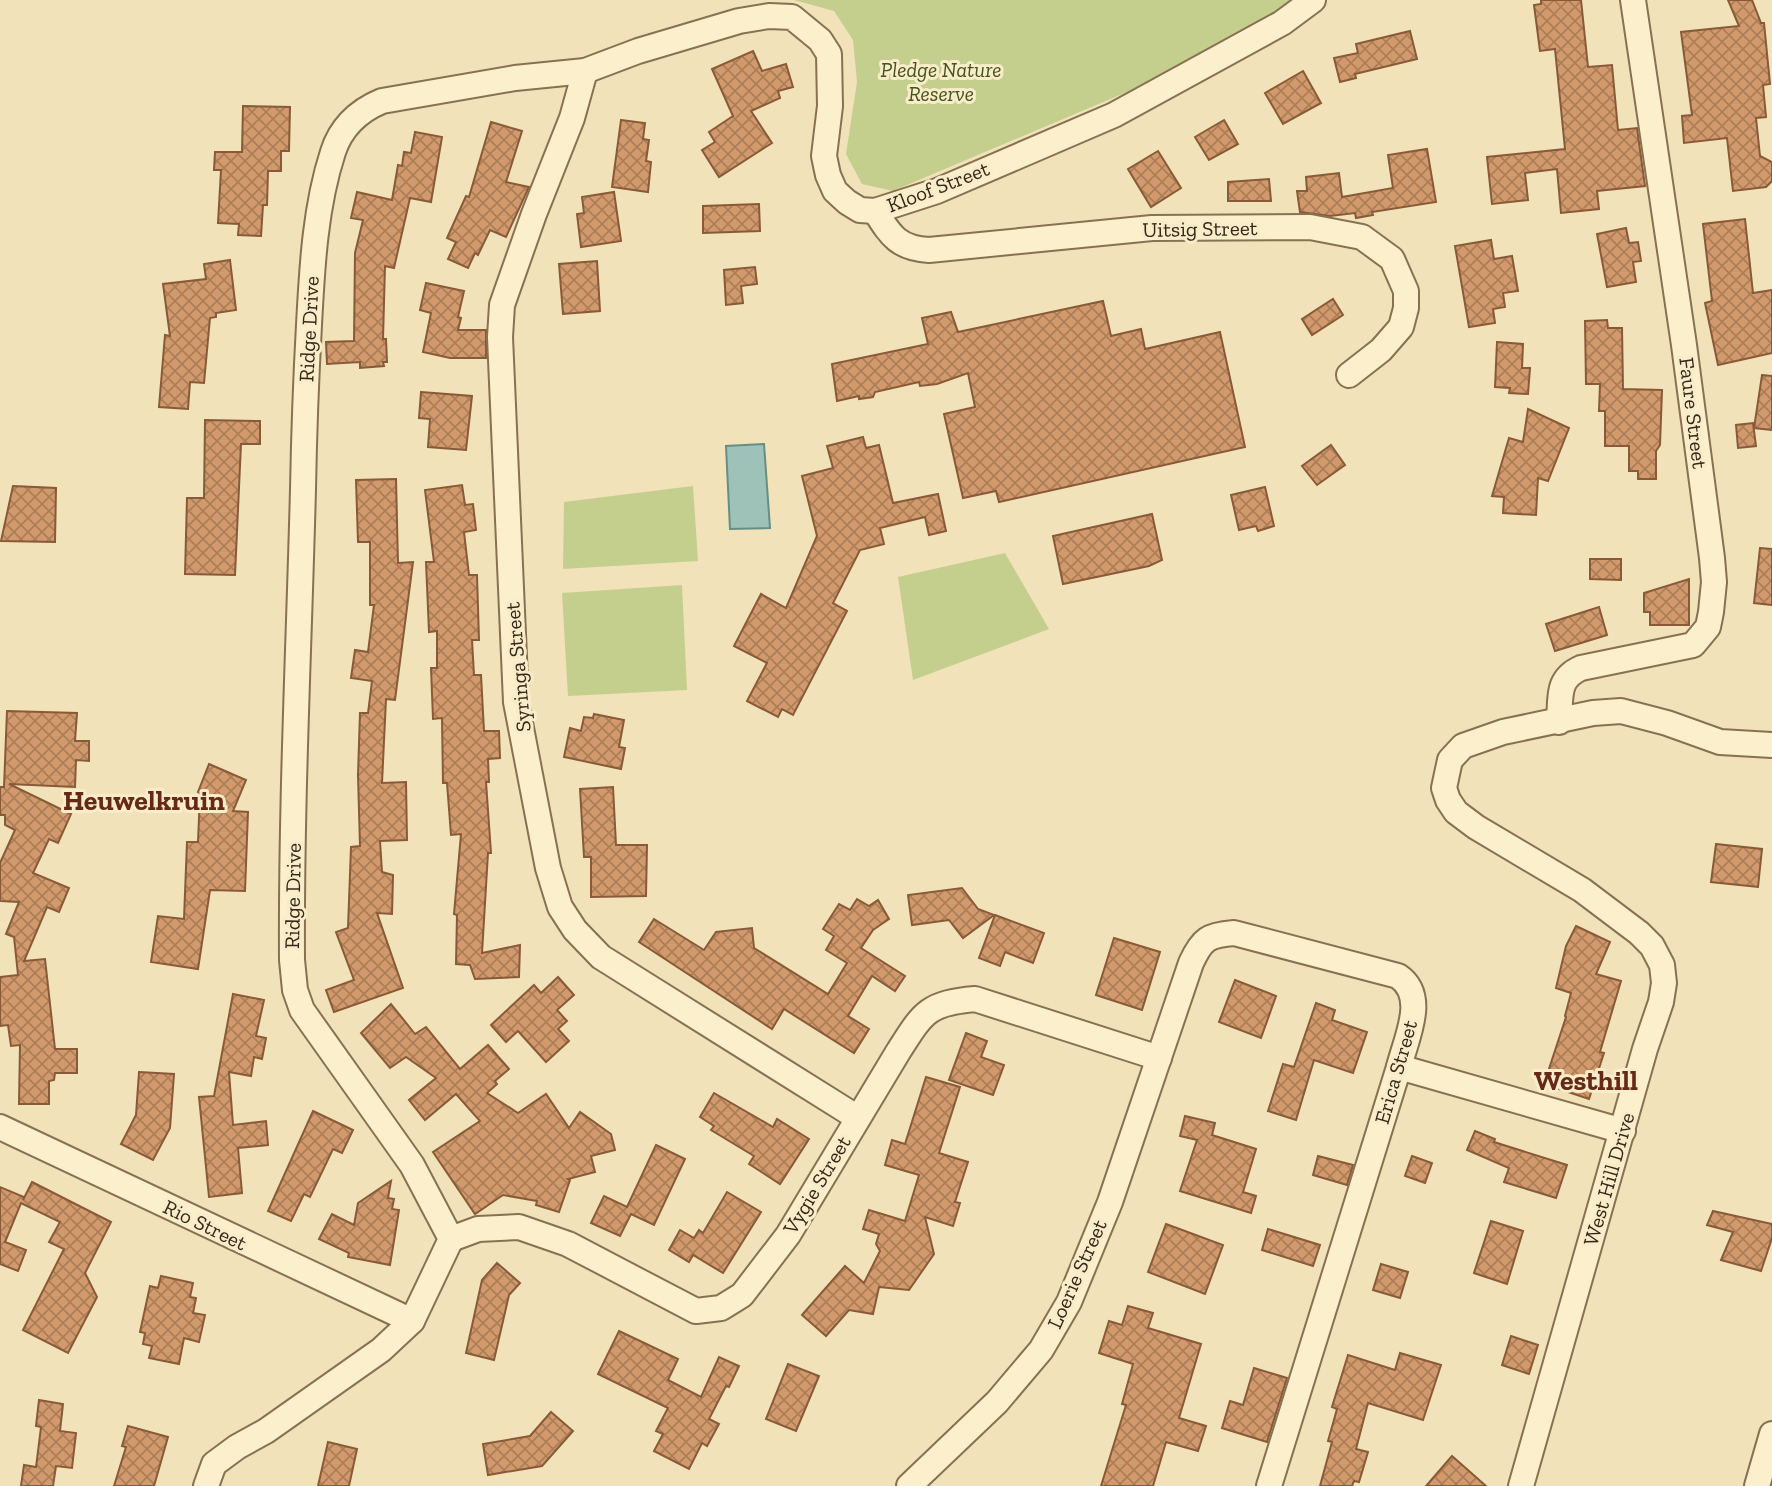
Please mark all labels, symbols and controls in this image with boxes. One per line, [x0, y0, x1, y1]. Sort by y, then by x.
park label: Pledge Nature Reserve [881, 57, 1001, 106]
street label: Kloof Street [883, 156, 993, 217]
street label: Uitsig Street [1142, 215, 1258, 242]
street label: Ridge Drive [293, 275, 324, 383]
street label: Faure Street [1674, 356, 1713, 470]
street label: Syringa Street [499, 601, 536, 733]
district label: Heuwelkruin [63, 784, 225, 817]
street label: Ridge Drive [279, 843, 306, 949]
street label: Erica Street [1369, 1017, 1422, 1127]
district label: Westhill [1534, 1064, 1638, 1097]
street label: West Hill Drive [1578, 1109, 1640, 1248]
street label: Vygie Street [777, 1131, 856, 1239]
street label: Rio Street [159, 1194, 251, 1256]
street label: Loerie Street [1041, 1215, 1112, 1332]

